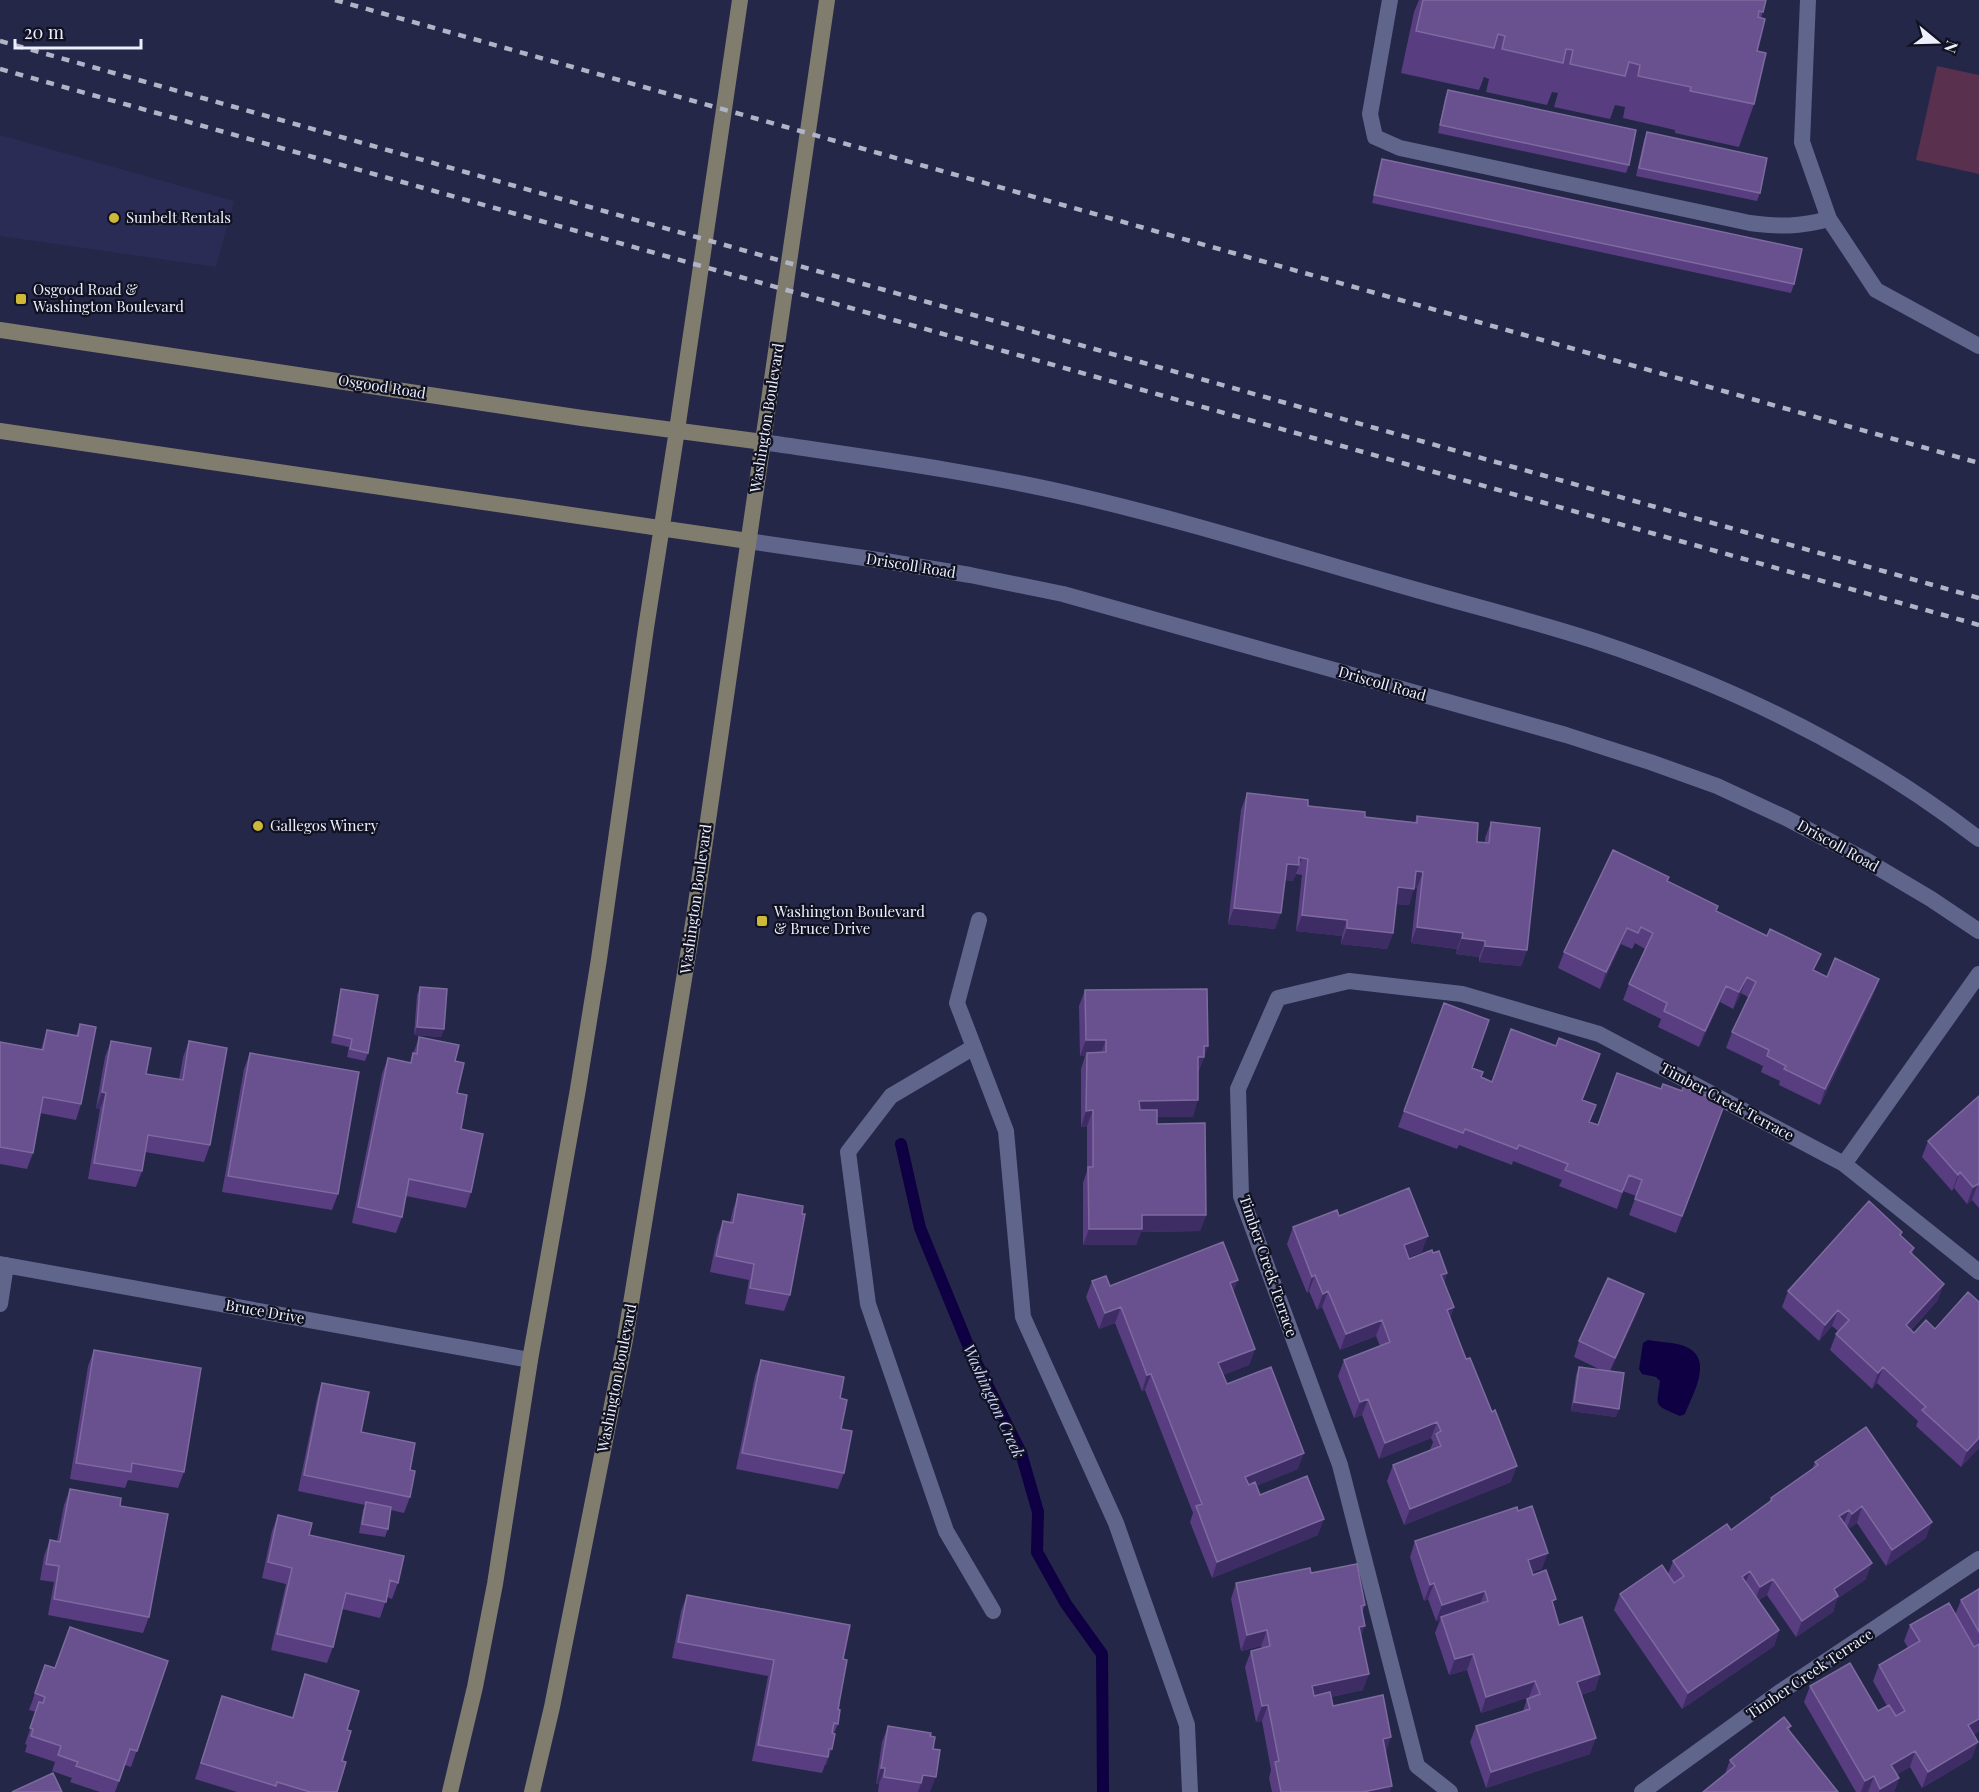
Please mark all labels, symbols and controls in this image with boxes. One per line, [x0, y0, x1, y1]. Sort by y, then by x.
scale bar [15, 12, 141, 50]
north arrow [1907, 12, 1967, 72]
text: 20 m [24, 20, 64, 44]
text: N [1940, 38, 1963, 56]
place label: Sunbelt Rentals [126, 207, 231, 227]
marker: Sunbelt Rentals [107, 211, 121, 225]
place label: Osgood Road & Washington Boulevard [32, 279, 184, 316]
marker: Osgood Road & Washington Boulevard [14, 292, 28, 306]
street label: Washington Boulevard [744, 341, 788, 495]
street label: Osgood Road [337, 369, 428, 403]
street label: Driscoll Road [865, 548, 958, 582]
street label: Driscoll Road [1336, 661, 1429, 705]
street label: Driscoll Road [1794, 814, 1883, 876]
place label: Gallegos Winery [270, 815, 379, 835]
marker: Gallegos Winery [251, 819, 265, 833]
street label: Washington Boulevard [674, 822, 715, 976]
place label: Washington Boulevard & Bruce Drive [773, 901, 925, 938]
marker: Washington Boulevard & Bruce Drive [755, 914, 769, 928]
street label: Timber Creek Terrace [1657, 1057, 1798, 1145]
street label: Timber Creek Terrace [1235, 1192, 1303, 1339]
street label: Bruce Drive [224, 1294, 306, 1328]
street label: Washington Boulevard [592, 1302, 640, 1455]
water label: Washington Creek [959, 1340, 1030, 1461]
street label: Timber Creek Terrace [1742, 1623, 1877, 1723]

